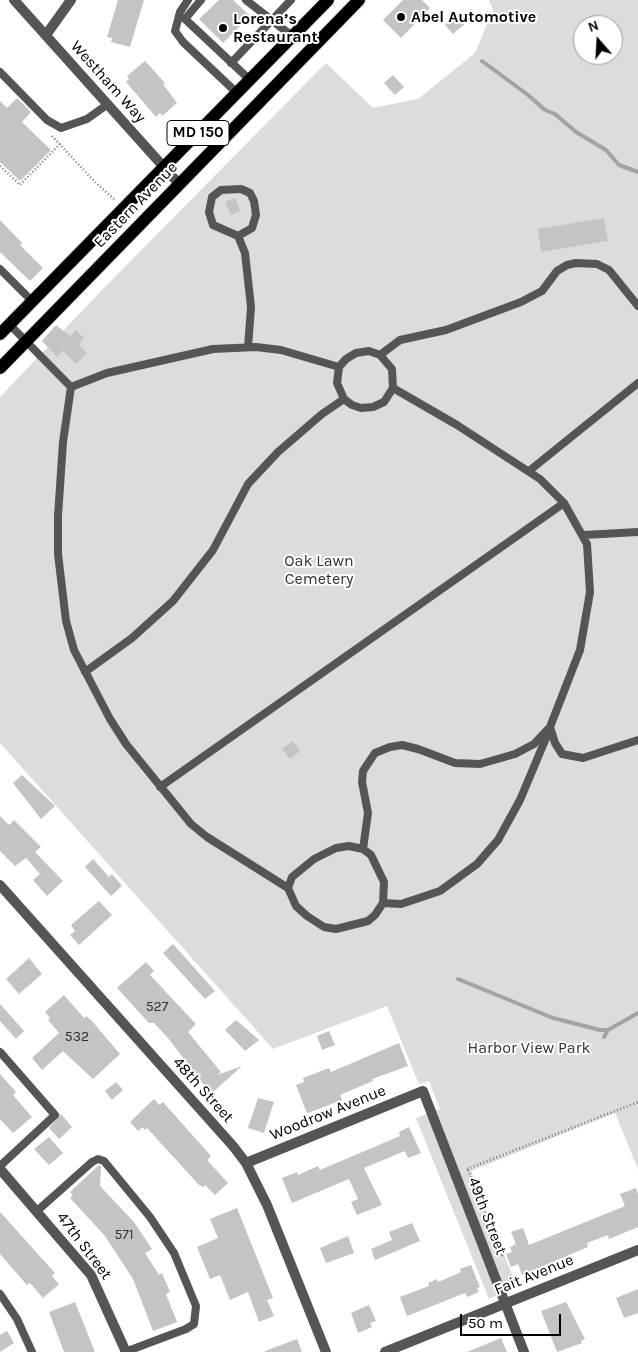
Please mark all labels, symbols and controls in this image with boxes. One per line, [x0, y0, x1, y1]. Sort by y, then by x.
place label: Abel Automotive [411, 7, 536, 27]
place label: Lorena’s Restaurant [233, 9, 318, 47]
marker: Abel Automotive [395, 11, 407, 23]
north arrow [573, 15, 623, 65]
text: N [586, 17, 601, 36]
marker: Lorena’s Restaurant [217, 22, 229, 34]
street label: Westham Way [66, 37, 150, 127]
road number: MD 150 [167, 120, 229, 146]
street label: Eastern Avenue [90, 158, 182, 252]
park label: Oak Lawn Cemetery [284, 551, 354, 589]
house number: 527 [146, 999, 168, 1015]
house number: 532 [65, 1029, 89, 1045]
park label: Harbor View Park [468, 1038, 590, 1058]
street label: 48th Street [168, 1053, 238, 1127]
street label: Woodrow Avenue [267, 1081, 389, 1145]
street label: 49th Street [463, 1174, 511, 1258]
street label: 47th Street [52, 1208, 116, 1284]
house number: 571 [114, 1227, 134, 1243]
street label: Fait Avenue [491, 1250, 577, 1300]
scale bar [463, 1304, 564, 1336]
text: 50 m [468, 1314, 503, 1332]

